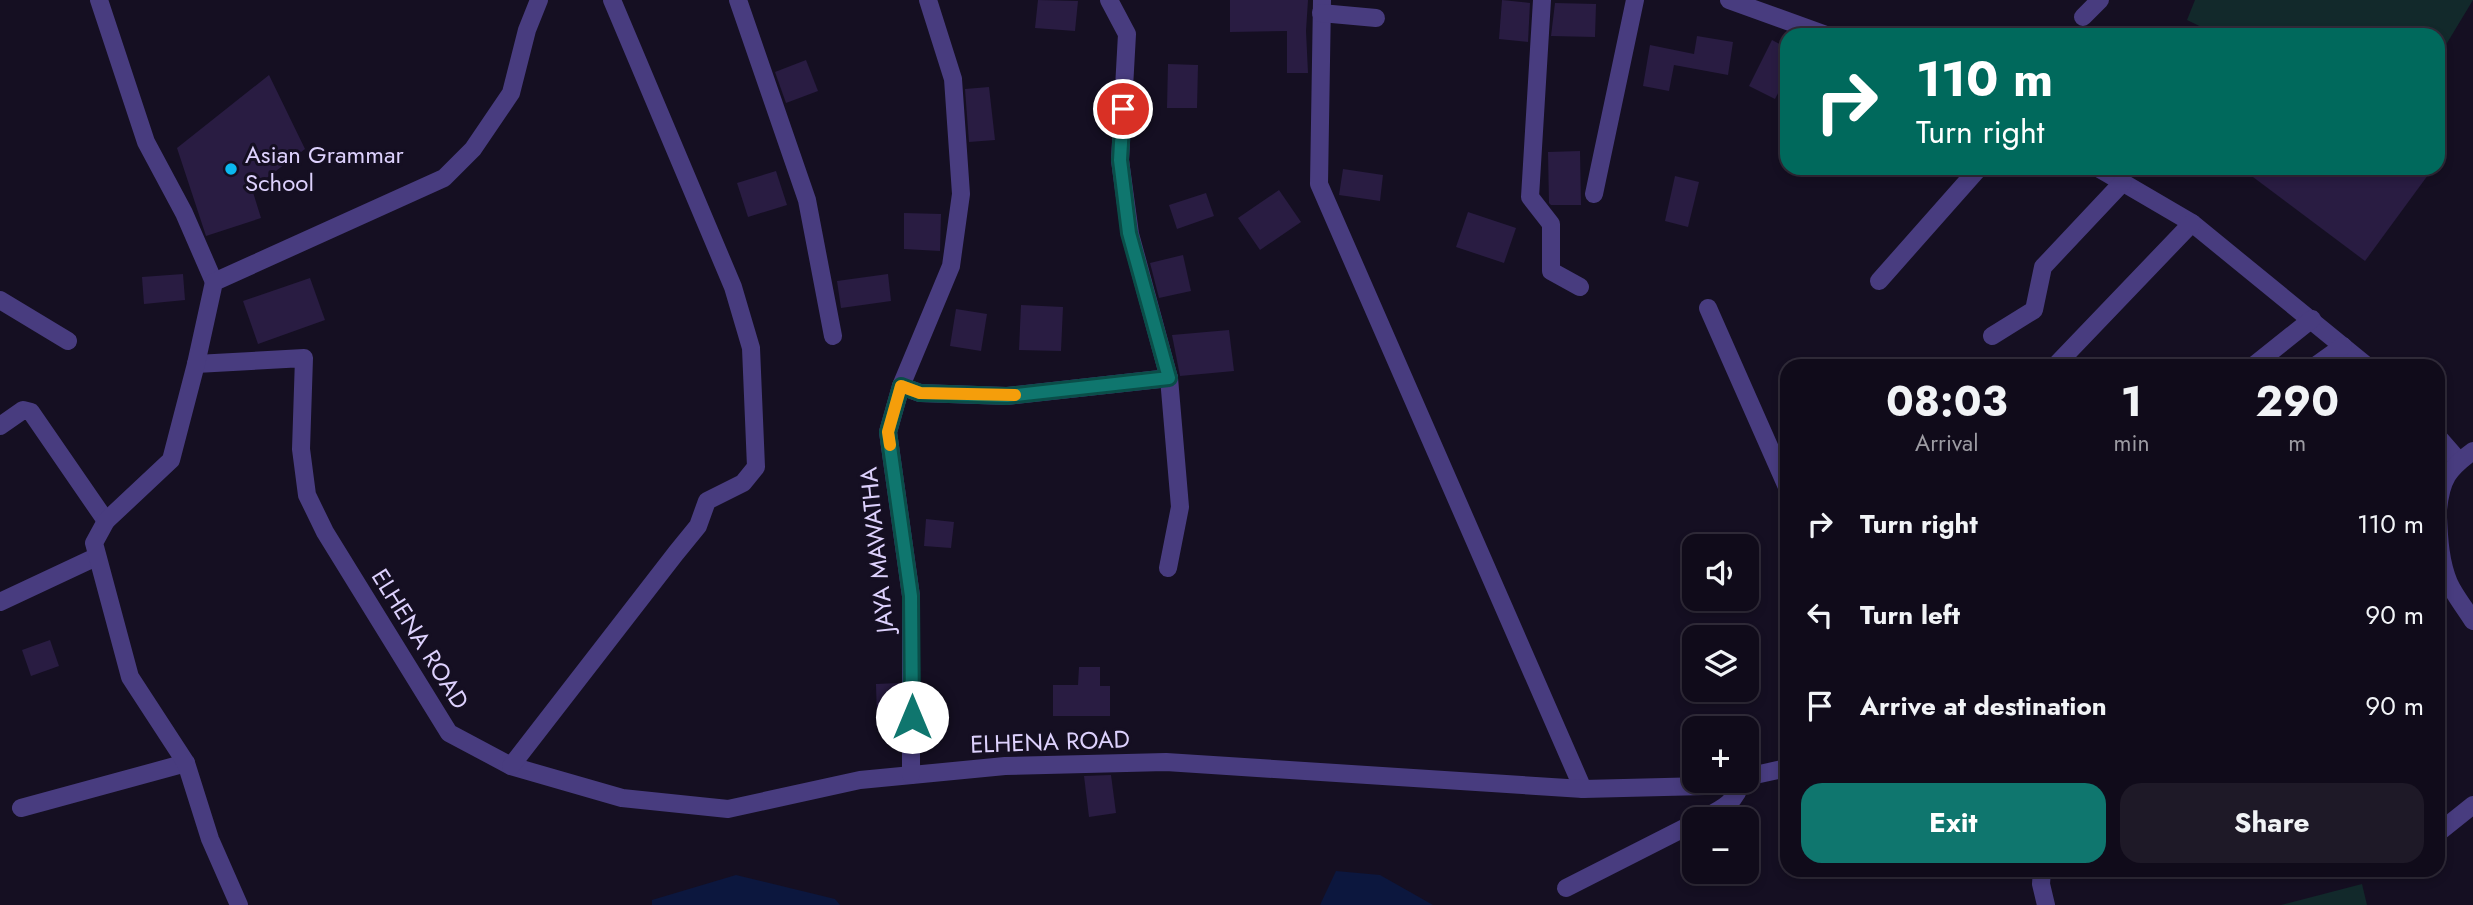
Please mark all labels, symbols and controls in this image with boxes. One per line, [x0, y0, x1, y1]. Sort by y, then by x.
text: 110 m [1916, 44, 2053, 114]
icon: right [1801, 56, 1892, 147]
pin [1093, 79, 1153, 139]
icon: arrive [1104, 90, 1142, 128]
text: Turn right [1916, 109, 2045, 155]
place label: Asian Grammar School [245, 137, 404, 200]
marker: Asian Grammar School [223, 161, 239, 177]
text: 08:03 [1886, 371, 2008, 432]
text: 1 [2121, 371, 2142, 432]
text: 290 [2256, 371, 2339, 432]
text: Arrival [1915, 426, 1978, 460]
text: min [2114, 426, 2150, 460]
text: m [2288, 426, 2306, 460]
street label: JAYA MAWATHA [850, 465, 903, 638]
icon: right [1801, 505, 1839, 543]
text: Turn right [1860, 505, 1978, 543]
text: 110 m [2357, 505, 2424, 543]
map controls [1682, 534, 1759, 884]
button: sound [1682, 534, 1759, 611]
street label: ELHENA ROAD [363, 562, 478, 716]
icon: left [1801, 596, 1839, 634]
text: Turn left [1860, 596, 1960, 634]
text: 90 m [2365, 596, 2424, 634]
button: layers [1682, 625, 1759, 702]
position arrow [875, 680, 949, 754]
icon: arrive [1801, 687, 1839, 725]
text: Arrive at destination [1860, 687, 2107, 725]
text: 90 m [2365, 687, 2424, 725]
button: + [1682, 716, 1759, 793]
street label: ELHENA ROAD [969, 721, 1130, 762]
button: Exit [1801, 783, 2106, 863]
button: Share [2120, 783, 2424, 863]
button: − [1682, 807, 1759, 884]

